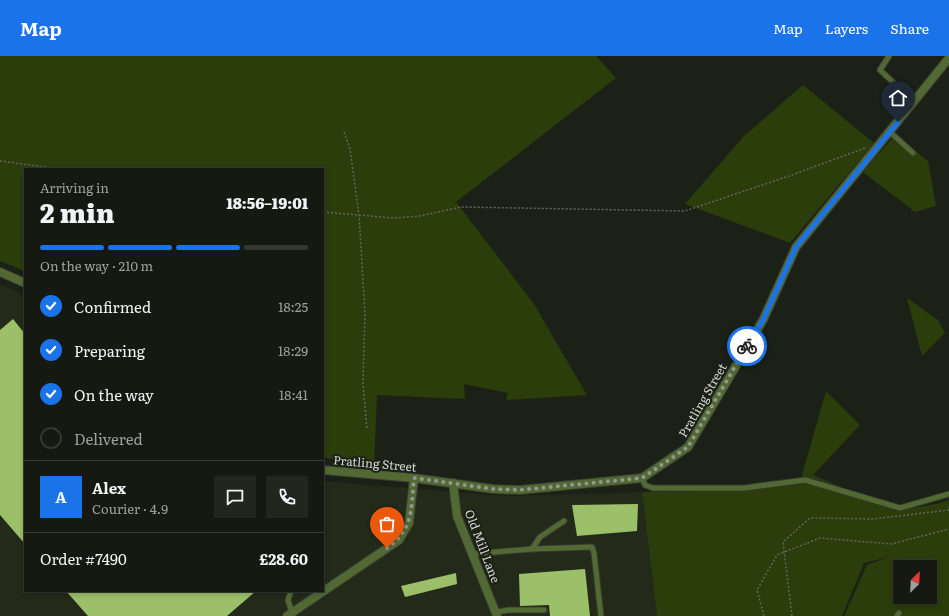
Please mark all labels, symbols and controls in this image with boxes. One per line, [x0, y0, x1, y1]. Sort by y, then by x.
text: Map [20, 14, 62, 42]
text: Map [773, 18, 803, 38]
text: Layers [825, 18, 868, 38]
text: Share [890, 18, 929, 38]
pin [881, 81, 915, 122]
icon: home [887, 87, 909, 109]
text: Arriving in [40, 178, 109, 197]
text: 18:56–19:01 [226, 191, 308, 214]
text: 2 min [40, 192, 115, 231]
text: On the way · 210 m [40, 256, 153, 275]
icon: check [40, 295, 62, 317]
text: Confirmed [74, 295, 151, 318]
text: 18:25 [278, 297, 308, 316]
courier [727, 326, 767, 366]
icon: bike [736, 335, 758, 357]
icon: check [40, 339, 62, 361]
text: Preparing [74, 339, 145, 362]
text: 18:29 [278, 341, 308, 360]
street label: Pratling Street [673, 359, 731, 441]
icon: check [40, 383, 62, 405]
text: On the way [74, 383, 154, 406]
text: 18:41 [279, 385, 308, 404]
text: Delivered [74, 427, 143, 450]
street label: Pratling Street [333, 450, 417, 476]
text: Alex [92, 476, 126, 499]
button: chat [214, 476, 256, 518]
button: phone [266, 476, 308, 518]
text: A [55, 485, 67, 508]
text: Courier · 4.9 [92, 499, 168, 518]
pin [370, 507, 404, 548]
street label: Old Mill Lane [461, 507, 505, 585]
icon: bag [376, 513, 398, 535]
text: Order #7490 [40, 547, 127, 570]
text: £28.60 [259, 547, 308, 570]
north arrow [893, 560, 937, 604]
map controls [893, 560, 937, 604]

